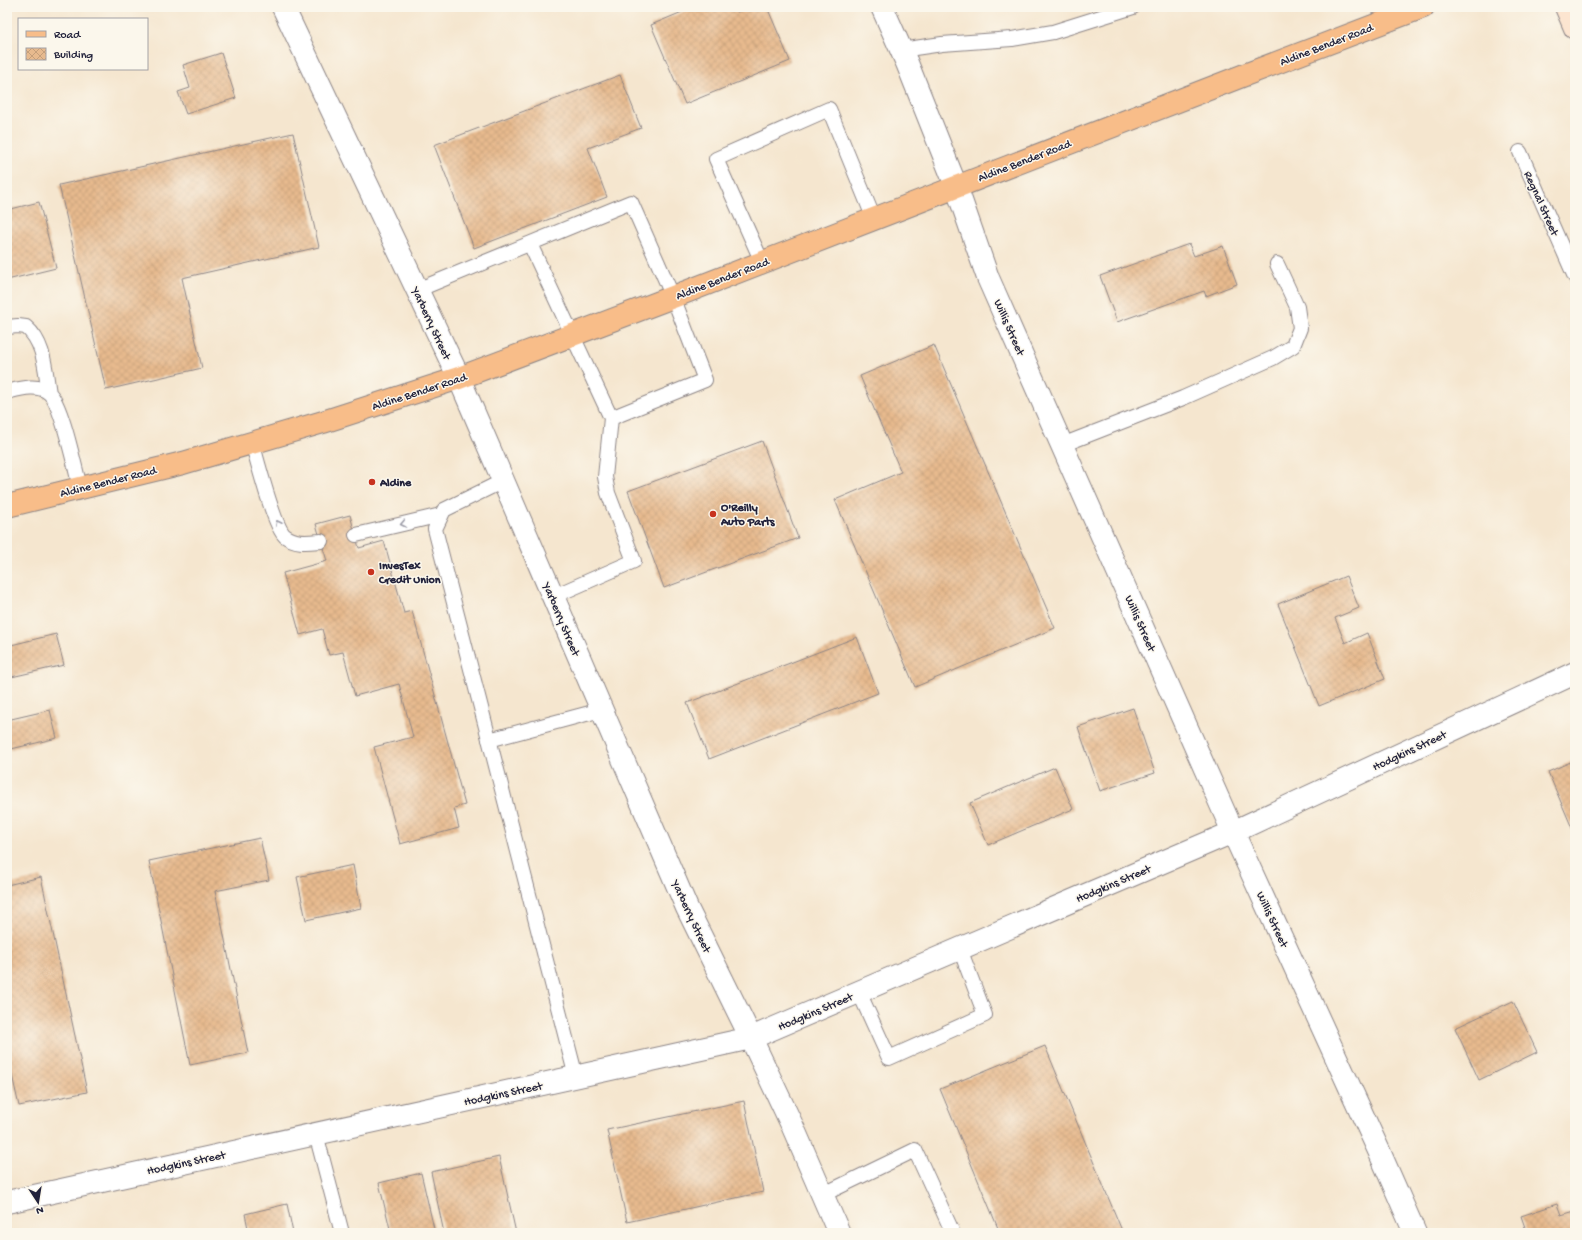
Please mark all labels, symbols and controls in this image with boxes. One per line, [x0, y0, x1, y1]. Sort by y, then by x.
legend [18, 18, 148, 70]
street label: Aldine Bender Road [1278, 21, 1376, 70]
text: Road [54, 29, 81, 43]
text: Building [53, 49, 93, 63]
street label: Aldine Bender Road [976, 137, 1074, 186]
street label: Regnal Street [1520, 169, 1561, 239]
street label: Aldine Bender Road [674, 255, 772, 304]
street label: Yarberry Street [407, 285, 454, 363]
street label: Willis Street [990, 298, 1027, 359]
street label: Aldine Bender Road [371, 371, 470, 415]
street label: Aldine Bender Road [59, 464, 159, 502]
marker: Aldine [367, 477, 377, 487]
place label: Aldine [379, 477, 412, 491]
place label: O'Reilly Auto Parts [720, 502, 775, 530]
marker: O'Reilly Auto Parts [708, 509, 718, 519]
one-way arrow [275, 519, 283, 527]
one-way arrow [400, 519, 406, 527]
place label: InvesTex Credit Union [378, 560, 441, 588]
marker: InvesTex Credit Union [366, 567, 376, 577]
street label: Yarberry Street [538, 580, 582, 660]
street label: Willis Street [1121, 594, 1158, 655]
street label: Hodgkins Street [1371, 728, 1450, 775]
street label: Hodgkins Street [1074, 862, 1154, 907]
street label: Yarberry Street [667, 878, 714, 956]
street label: Willis Street [1252, 890, 1291, 951]
street label: Hodgkins Street [776, 990, 856, 1035]
street label: Hodgkins Street [463, 1080, 545, 1110]
street label: Hodgkins Street [146, 1149, 228, 1179]
north arrow [18, 1182, 58, 1222]
text: N [35, 1203, 44, 1216]

